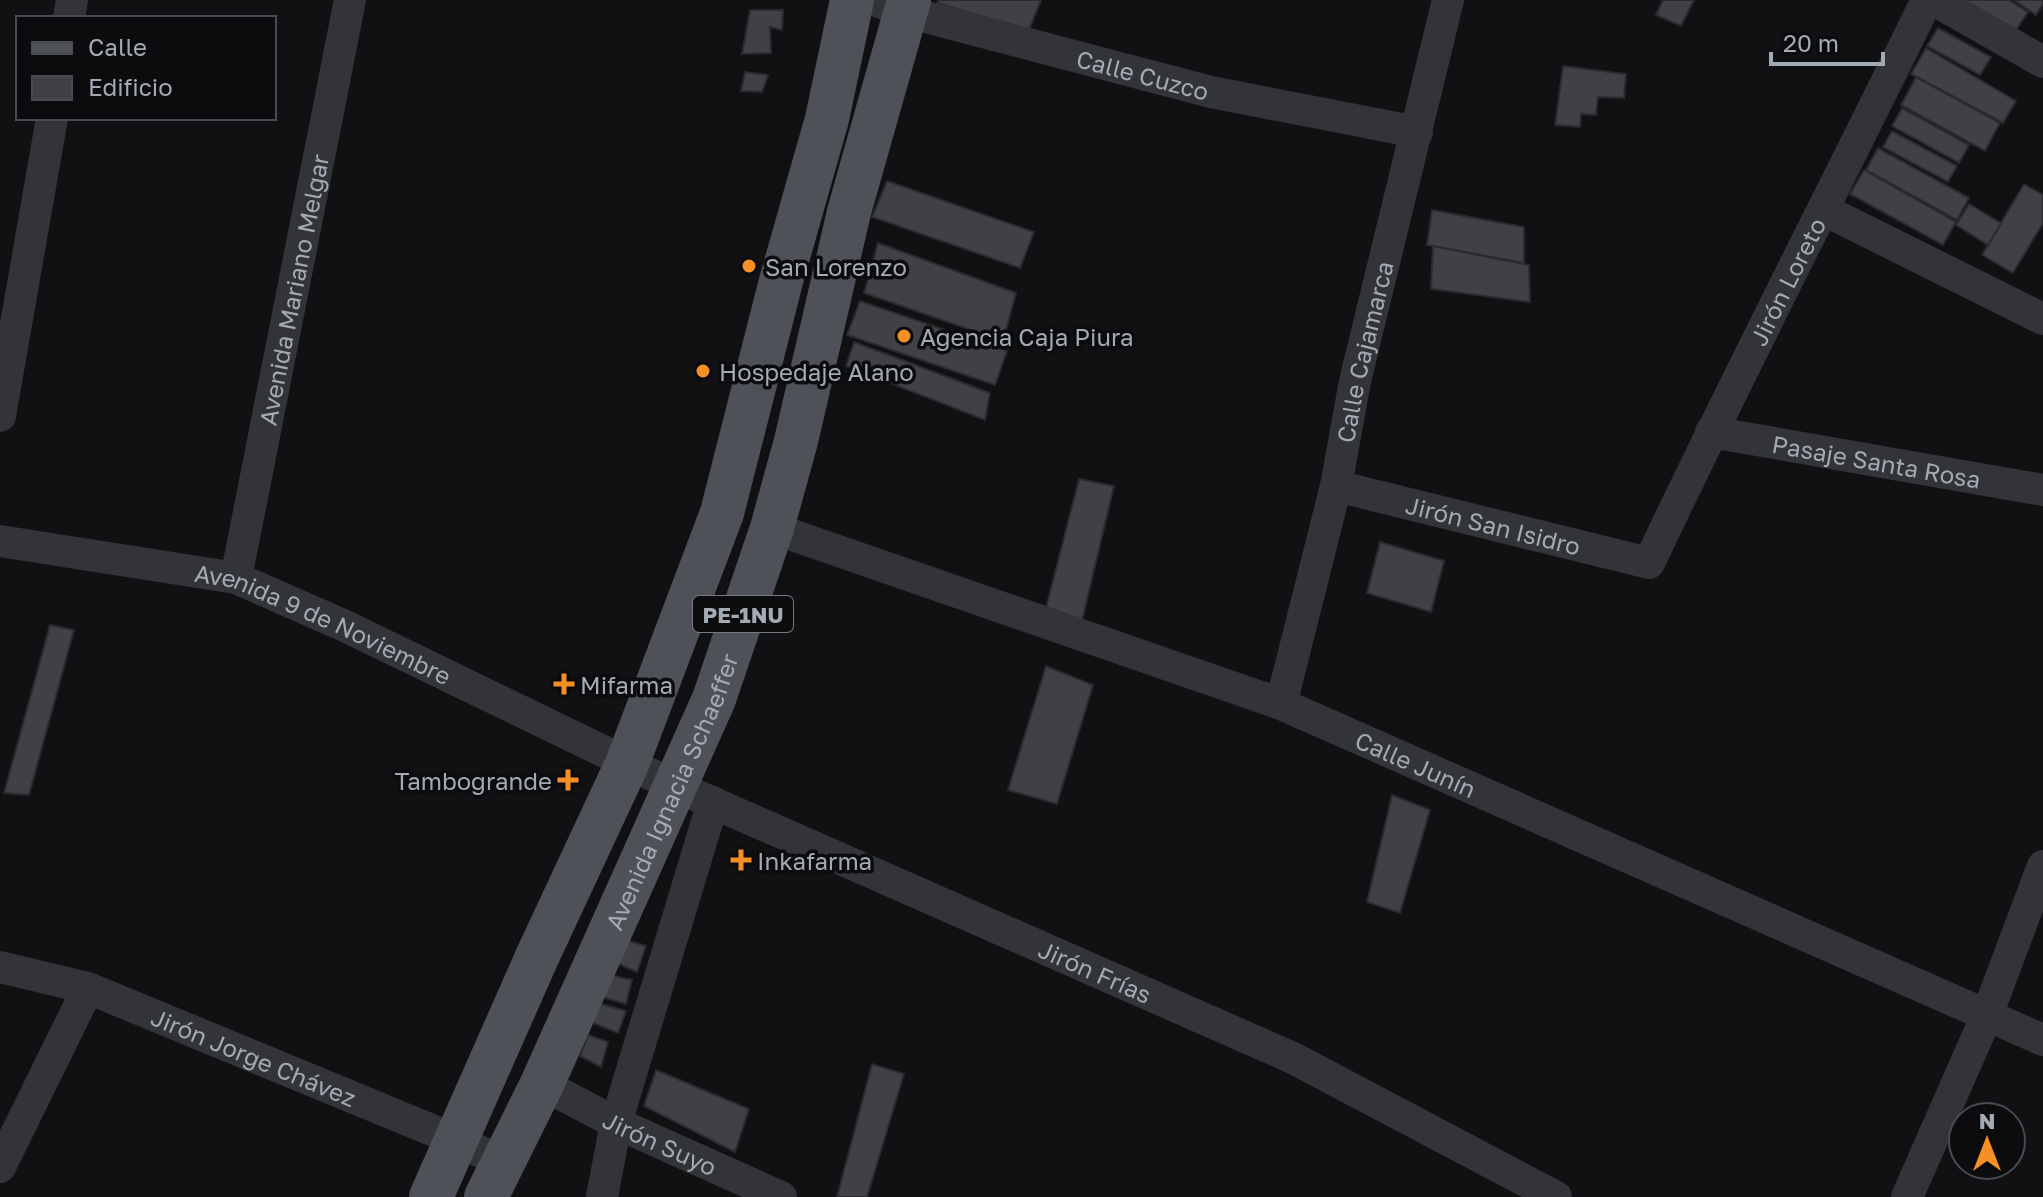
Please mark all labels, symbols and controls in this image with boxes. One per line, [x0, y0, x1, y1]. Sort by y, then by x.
legend [16, 16, 276, 120]
scale bar [1771, 16, 1883, 66]
text: 20 m [1783, 28, 1839, 57]
text: Calle [88, 32, 147, 61]
street label: Calle Cuzco [1074, 43, 1212, 105]
text: Edificio [88, 72, 173, 101]
street label: Avenida Mariano Melgar [252, 152, 334, 428]
street label: Jirón Loreto [1743, 213, 1831, 350]
place label: San Lorenzo [765, 252, 907, 281]
marker: San Lorenzo [740, 257, 758, 275]
street label: Calle Cajamarca [1330, 258, 1398, 445]
place label: Agencia Caja Piura [920, 322, 1134, 351]
marker: Agencia Caja Piura [895, 327, 913, 345]
place label: Hospedaje Alano [719, 357, 914, 386]
marker: Hospedaje Alano [694, 362, 712, 380]
street label: Pasaje Santa Rosa [1770, 428, 1983, 493]
street label: Jirón San Isidro [1403, 489, 1584, 560]
street label: Avenida 9 de Noviembre [193, 557, 456, 690]
road number: PE-1NU [693, 596, 793, 632]
street label: Avenida Ignacia Schaeffer [598, 650, 743, 934]
place label: Mifarma [580, 670, 673, 699]
marker: Mifarma [555, 675, 573, 693]
street label: Calle Junín [1351, 724, 1481, 803]
place label: Tambogrande [394, 766, 552, 795]
marker: Tambogrande [559, 771, 577, 789]
place label: Inkafarma [757, 846, 872, 875]
marker: Inkafarma [732, 851, 750, 869]
street label: Jirón Frías [1034, 933, 1156, 1009]
street label: Jirón Jorge Chávez [147, 1001, 361, 1112]
north arrow [1947, 1101, 2027, 1181]
street label: Jirón Suyo [598, 1104, 721, 1181]
text: N [1979, 1107, 1995, 1134]

